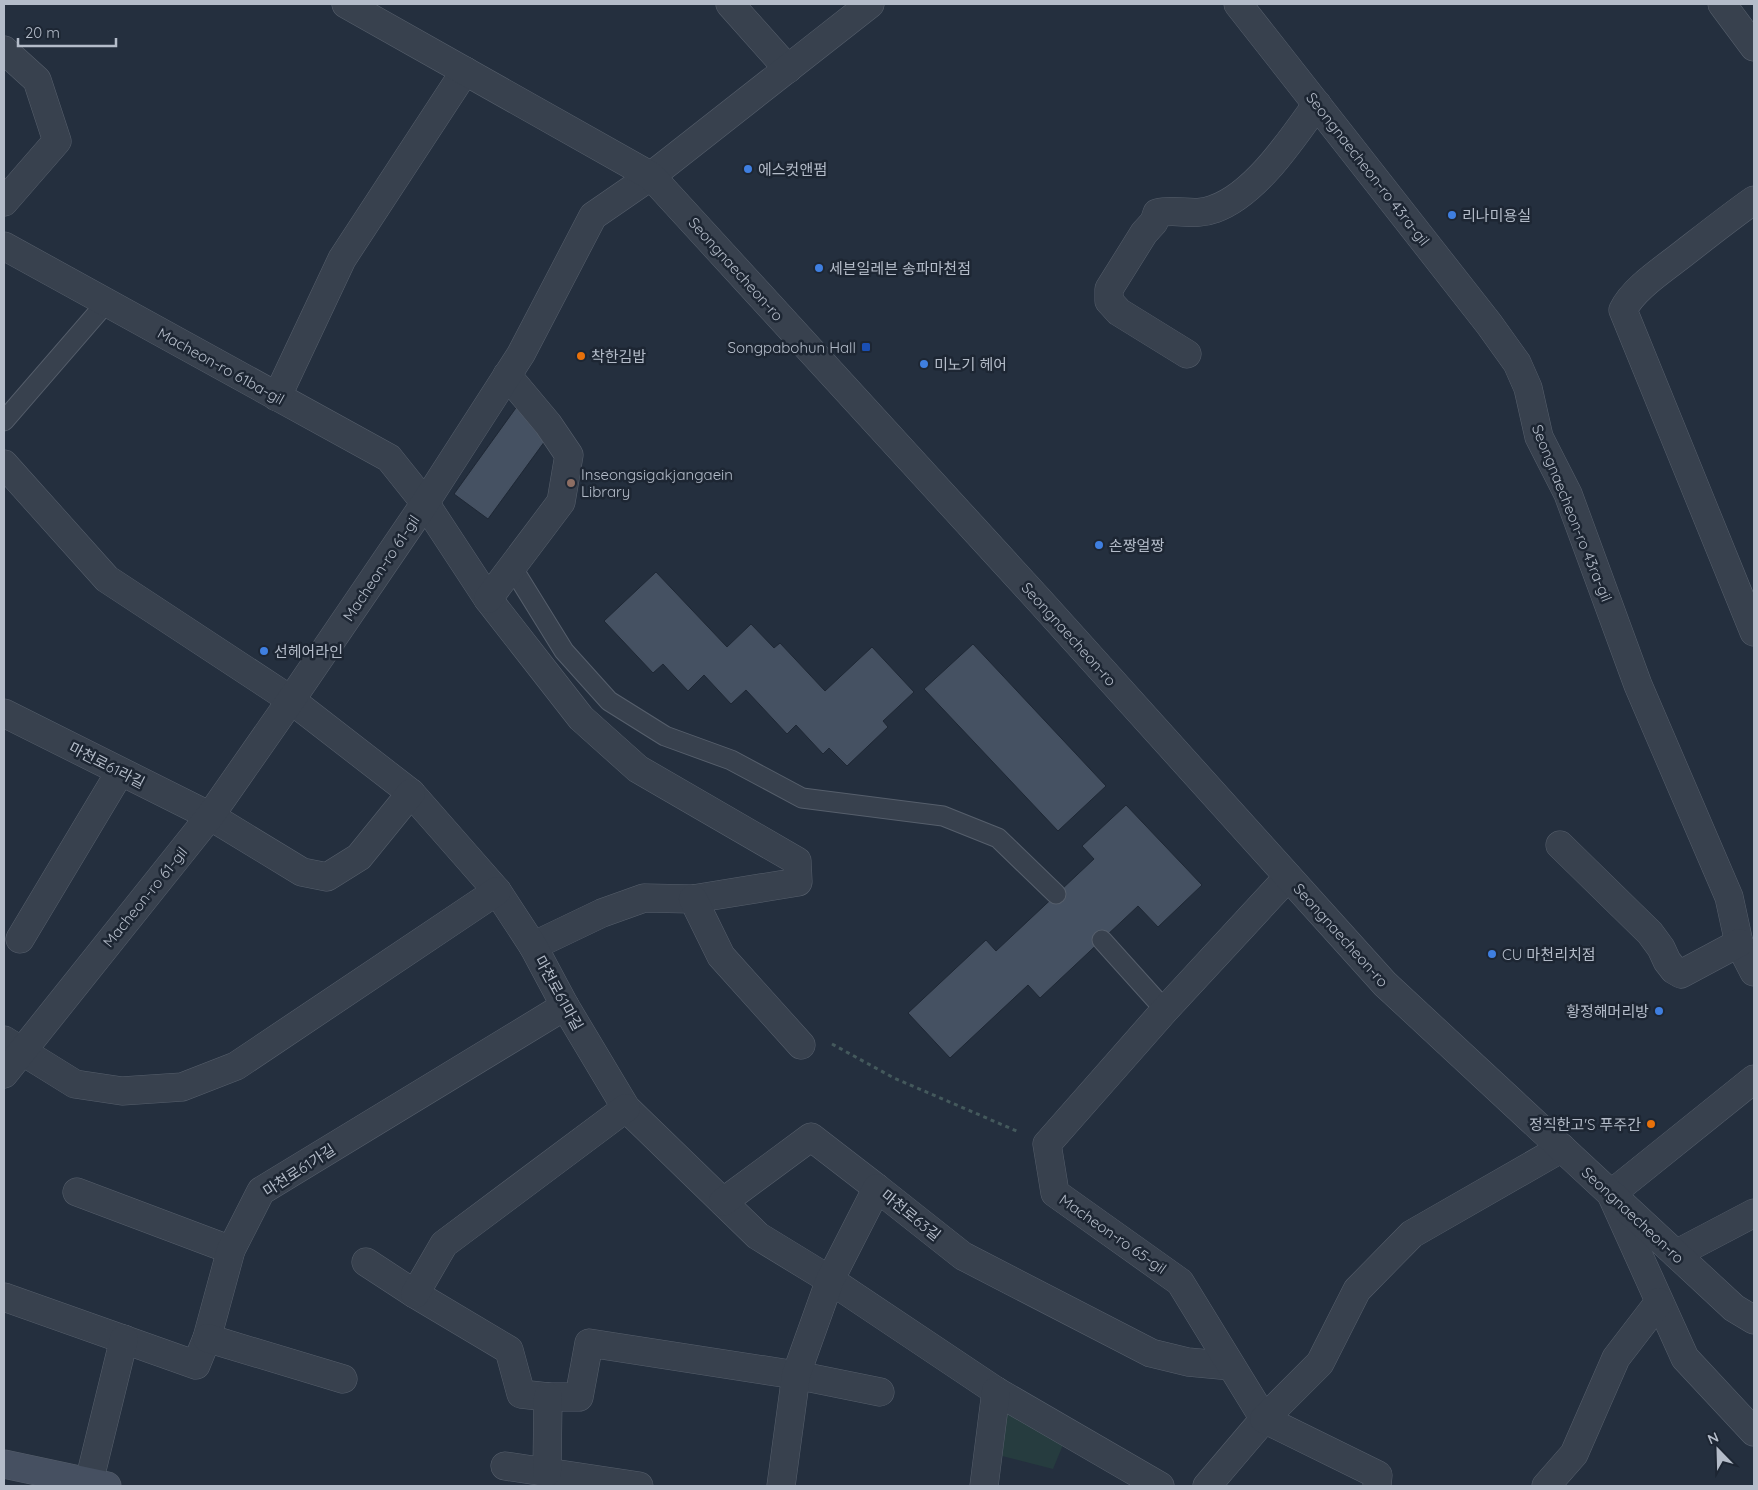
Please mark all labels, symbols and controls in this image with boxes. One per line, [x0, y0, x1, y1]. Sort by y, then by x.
scale bar [18, 15, 115, 47]
text: 20 m [25, 23, 60, 42]
street label: Seongnaecheon-ro 43ra-gil [1302, 88, 1434, 250]
place label: 에스컷앤펌 [758, 160, 827, 179]
marker: 에스컷앤펌 [742, 163, 754, 175]
place label: 리나미용실 [1462, 206, 1531, 225]
marker: 리나미용실 [1446, 209, 1458, 221]
street label: Seongnaecheon-ro [684, 213, 788, 325]
place label: 세븐일레븐 송파마천점 [829, 259, 971, 278]
marker: 세븐일레븐 송파마천점 [813, 262, 825, 274]
street label: Macheon-ro 61ba-gil [154, 323, 288, 409]
place label: Songpabohun Hall [728, 338, 856, 357]
marker: Songpabohun Hall [860, 341, 872, 353]
place label: 착한김밥 [591, 347, 646, 366]
marker: 착한김밥 [575, 350, 587, 362]
place label: 미노기 헤어 [934, 355, 1007, 374]
marker: 미노기 헤어 [918, 358, 930, 370]
street label: Seongnaecheon-ro 43ra-gil [1528, 422, 1616, 604]
place label: Inseongsigakjangaein Library [581, 465, 733, 501]
marker: Inseongsigakjangaein Library [565, 477, 577, 489]
street label: Macheon-ro 61-gil [338, 511, 424, 625]
place label: 손짱얼짱 [1109, 536, 1164, 555]
marker: 손짱얼짱 [1093, 539, 1105, 551]
street label: Seongnaecheon-ro [1017, 578, 1121, 690]
place label: 선헤어라인 [274, 642, 343, 661]
marker: 선헤어라인 [258, 645, 270, 657]
street label: 마천로61라길 [66, 738, 148, 792]
street label: Macheon-ro 61-gil [99, 843, 191, 951]
street label: Seongnaecheon-ro [1289, 879, 1393, 991]
place label: CU 마천리치점 [1502, 945, 1596, 964]
marker: CU 마천리치점 [1486, 948, 1498, 960]
street label: 마천로61마길 [531, 952, 587, 1034]
place label: 황정해머리방 [1566, 1002, 1649, 1021]
marker: 황정해머리방 [1653, 1005, 1665, 1017]
place label: 정직한고'S 푸주간 [1529, 1115, 1641, 1134]
marker: 정직한고'S 푸주간 [1645, 1118, 1657, 1130]
street label: 마천로61가길 [259, 1140, 339, 1200]
street label: Seongnaecheon-ro [1578, 1163, 1688, 1267]
street label: 마천로63길 [877, 1185, 945, 1245]
street label: Macheon-ro 65-gil [1056, 1190, 1170, 1278]
north arrow [1693, 1425, 1743, 1475]
text: N [1705, 1428, 1721, 1448]

